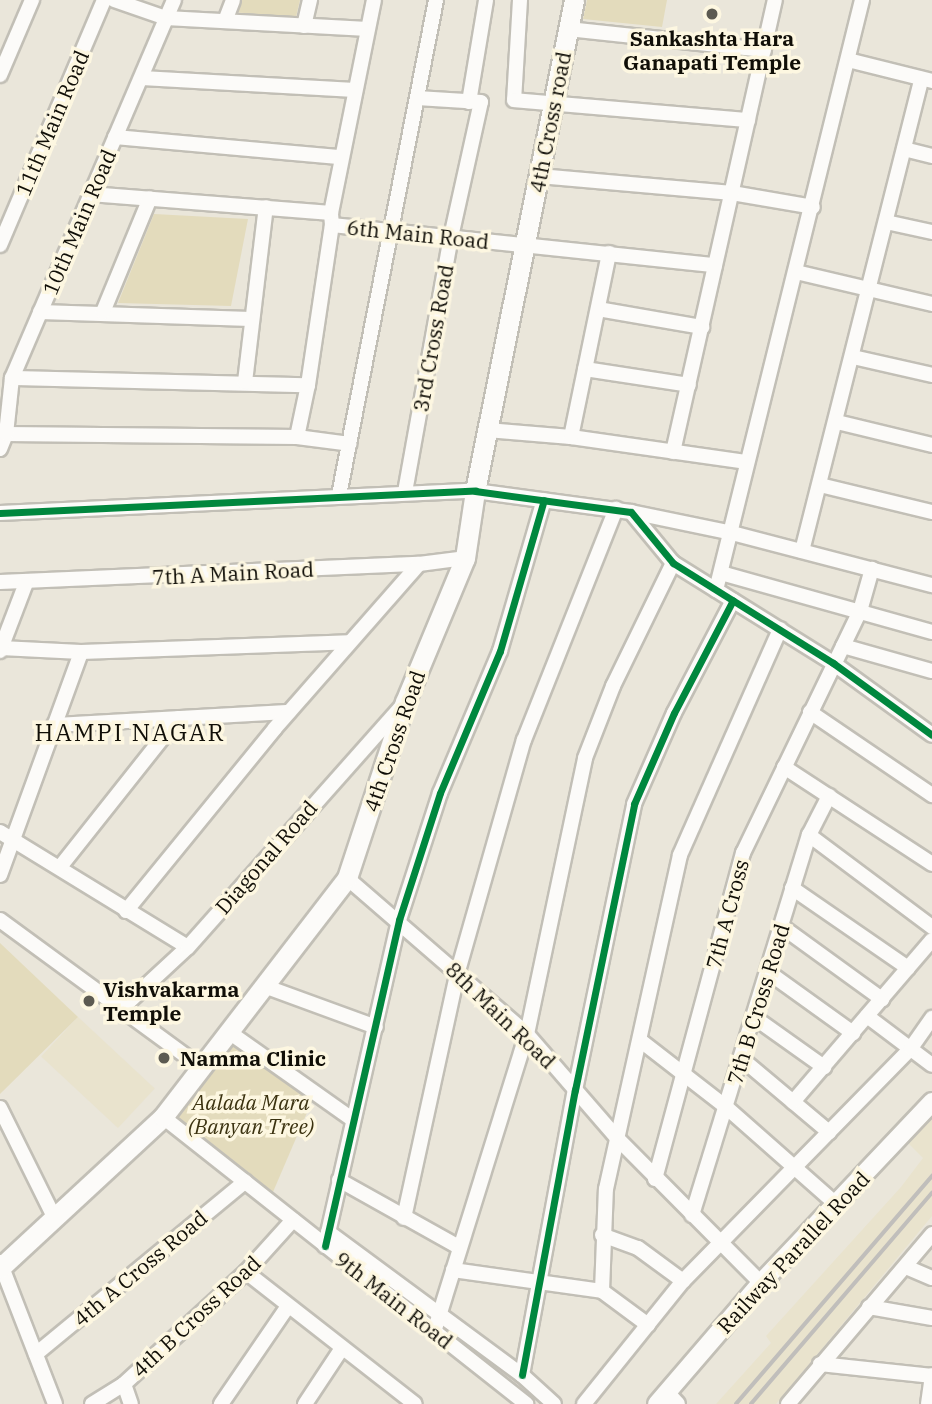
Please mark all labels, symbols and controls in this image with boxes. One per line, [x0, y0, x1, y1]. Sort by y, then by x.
marker: Sankashta Hara Ganapati Temple [704, 6, 720, 22]
place label: Sankashta Hara Ganapati Temple [623, 25, 801, 75]
street label: 11th Main Road [10, 47, 94, 199]
street label: 4th Cross road [524, 49, 576, 195]
street label: 10th Main Road [37, 146, 121, 298]
street label: 6th Main Road [346, 214, 490, 254]
street label: 3rd Cross Road [408, 262, 458, 414]
street label: 7th A Main Road [151, 556, 315, 590]
street label: 4th Cross Road [358, 667, 430, 815]
district label: HAMPI NAGAR [36, 719, 224, 747]
street label: Diagonal Road [210, 795, 322, 919]
street label: 7th A Cross [700, 857, 754, 971]
street label: 7th B Cross Road [722, 921, 794, 1087]
street label: 8th Main Road [441, 956, 561, 1074]
place label: Vishvakarma Temple [103, 976, 239, 1026]
marker: Vishvakarma Temple [81, 993, 97, 1009]
place label: Namma Clinic [180, 1045, 326, 1071]
marker: Namma Clinic [154, 1048, 174, 1068]
park label: Aalada Mara (Banyan Tree) [188, 1089, 314, 1139]
street label: Railway Parallel Road [711, 1166, 875, 1338]
street label: 4th A Cross Road [68, 1205, 212, 1331]
street label: 9th Main Road [330, 1246, 458, 1354]
street label: 4th B Cross Road [126, 1250, 266, 1382]

